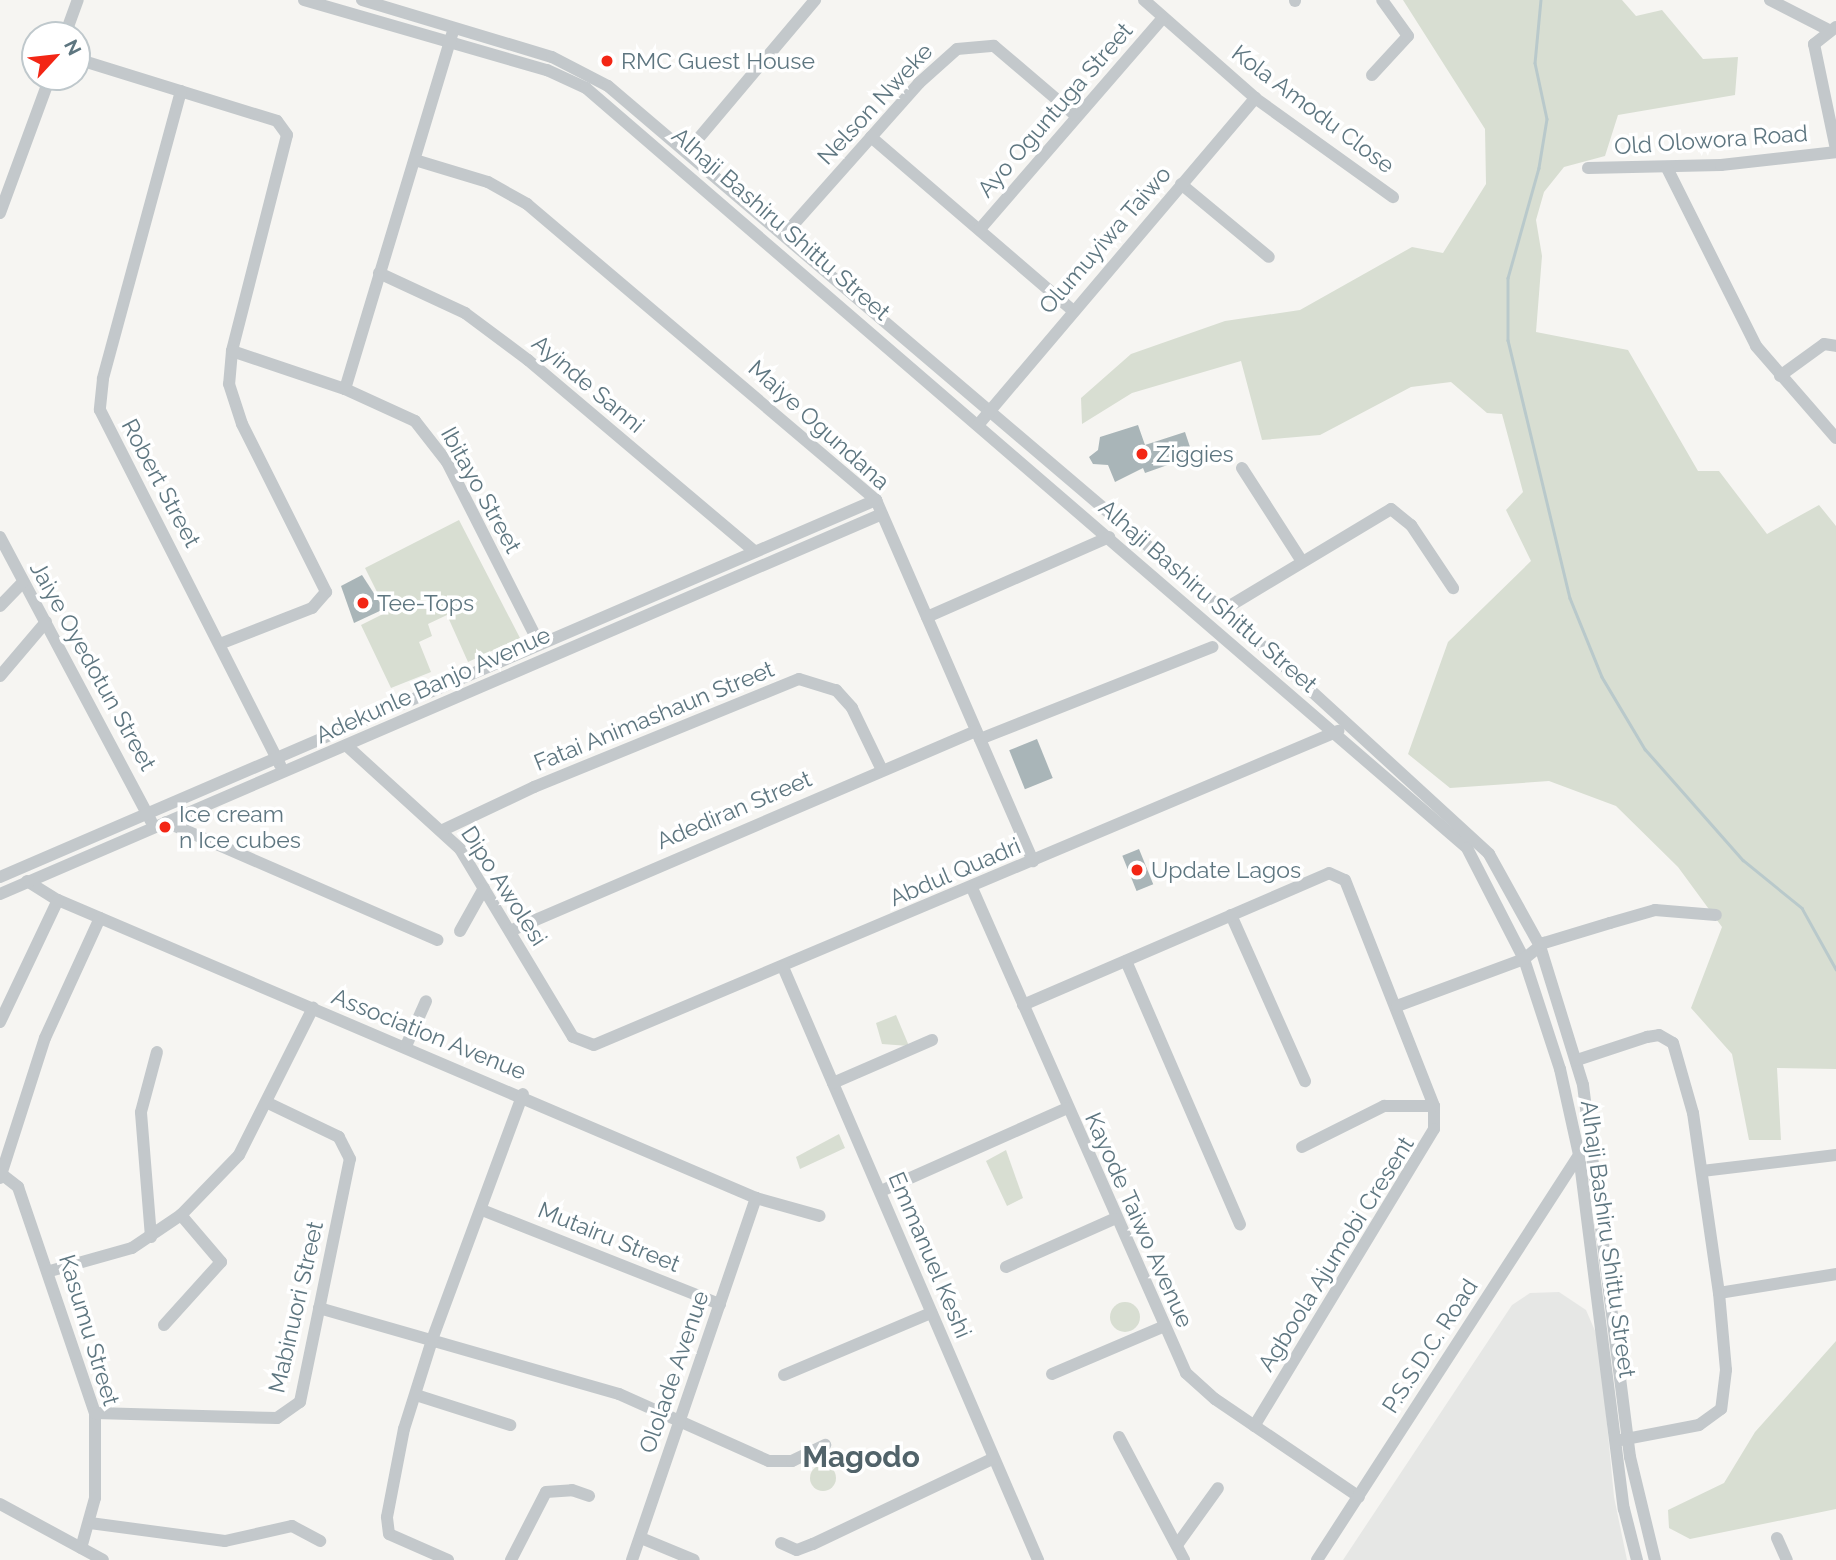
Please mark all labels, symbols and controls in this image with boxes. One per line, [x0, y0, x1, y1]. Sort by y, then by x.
street label: Ayo Oguntuga Street [972, 17, 1138, 203]
north arrow [21, 21, 91, 91]
text: N [60, 36, 86, 59]
street label: Nelson Nweke [812, 38, 938, 170]
street label: Kola Amodu Close [1226, 39, 1400, 179]
place label: RMC Guest House [621, 47, 815, 75]
marker: RMC Guest House [599, 53, 615, 69]
street label: Old Olowora Road [1613, 119, 1809, 161]
street label: Alhaji Bashiru Shittu Street [666, 122, 896, 326]
street label: Olumuyiwa Taiwo [1033, 160, 1177, 320]
street label: Ayinde Sanni [526, 329, 650, 439]
street label: Maiye Ogundana [743, 354, 895, 496]
street label: Robert Street [116, 414, 206, 552]
street label: Ibitayo Street [435, 422, 527, 558]
place label: Ziggies [1156, 440, 1234, 468]
marker: Ziggies [1134, 446, 1150, 462]
street label: Alhaji Bashiru Shittu Street [1093, 494, 1323, 698]
street label: Jaiye Oyedotun Street [24, 557, 162, 775]
place label: Tee-Tops [377, 589, 474, 617]
marker: Tee-Tops [355, 595, 371, 611]
street label: Adekunle Banjo Avenue [311, 621, 555, 749]
street label: Fatai Animashaun Street [530, 655, 778, 777]
street label: Adediran Street [652, 765, 816, 855]
place label: Ice cream n Ice cubes [179, 800, 301, 854]
marker: Ice cream n Ice cubes [157, 819, 173, 835]
street label: Dipo Awolesi [455, 821, 553, 951]
street label: Abdul Quadri [885, 832, 1025, 912]
place label: Update Lagos [1151, 856, 1301, 884]
marker: Update Lagos [1129, 862, 1145, 878]
street label: Association Avenue [328, 982, 530, 1086]
street label: Alhaji Bashiru Shittu Street [1575, 1099, 1641, 1379]
street label: Kayode Taiwo Avenue [1079, 1107, 1199, 1333]
street label: Agboola Ajumobi Cresent [1252, 1131, 1420, 1377]
street label: Emmanuel Keshi [882, 1167, 978, 1343]
street label: Mutairu Street [534, 1196, 684, 1278]
street label: Mabinuori Street [263, 1219, 329, 1395]
street label: Kasumu Street [53, 1251, 125, 1409]
street label: P.S.S.D.C. Road [1376, 1274, 1484, 1418]
street label: Ololade Avenue [633, 1287, 715, 1457]
district label: Magodo [802, 1439, 920, 1475]

